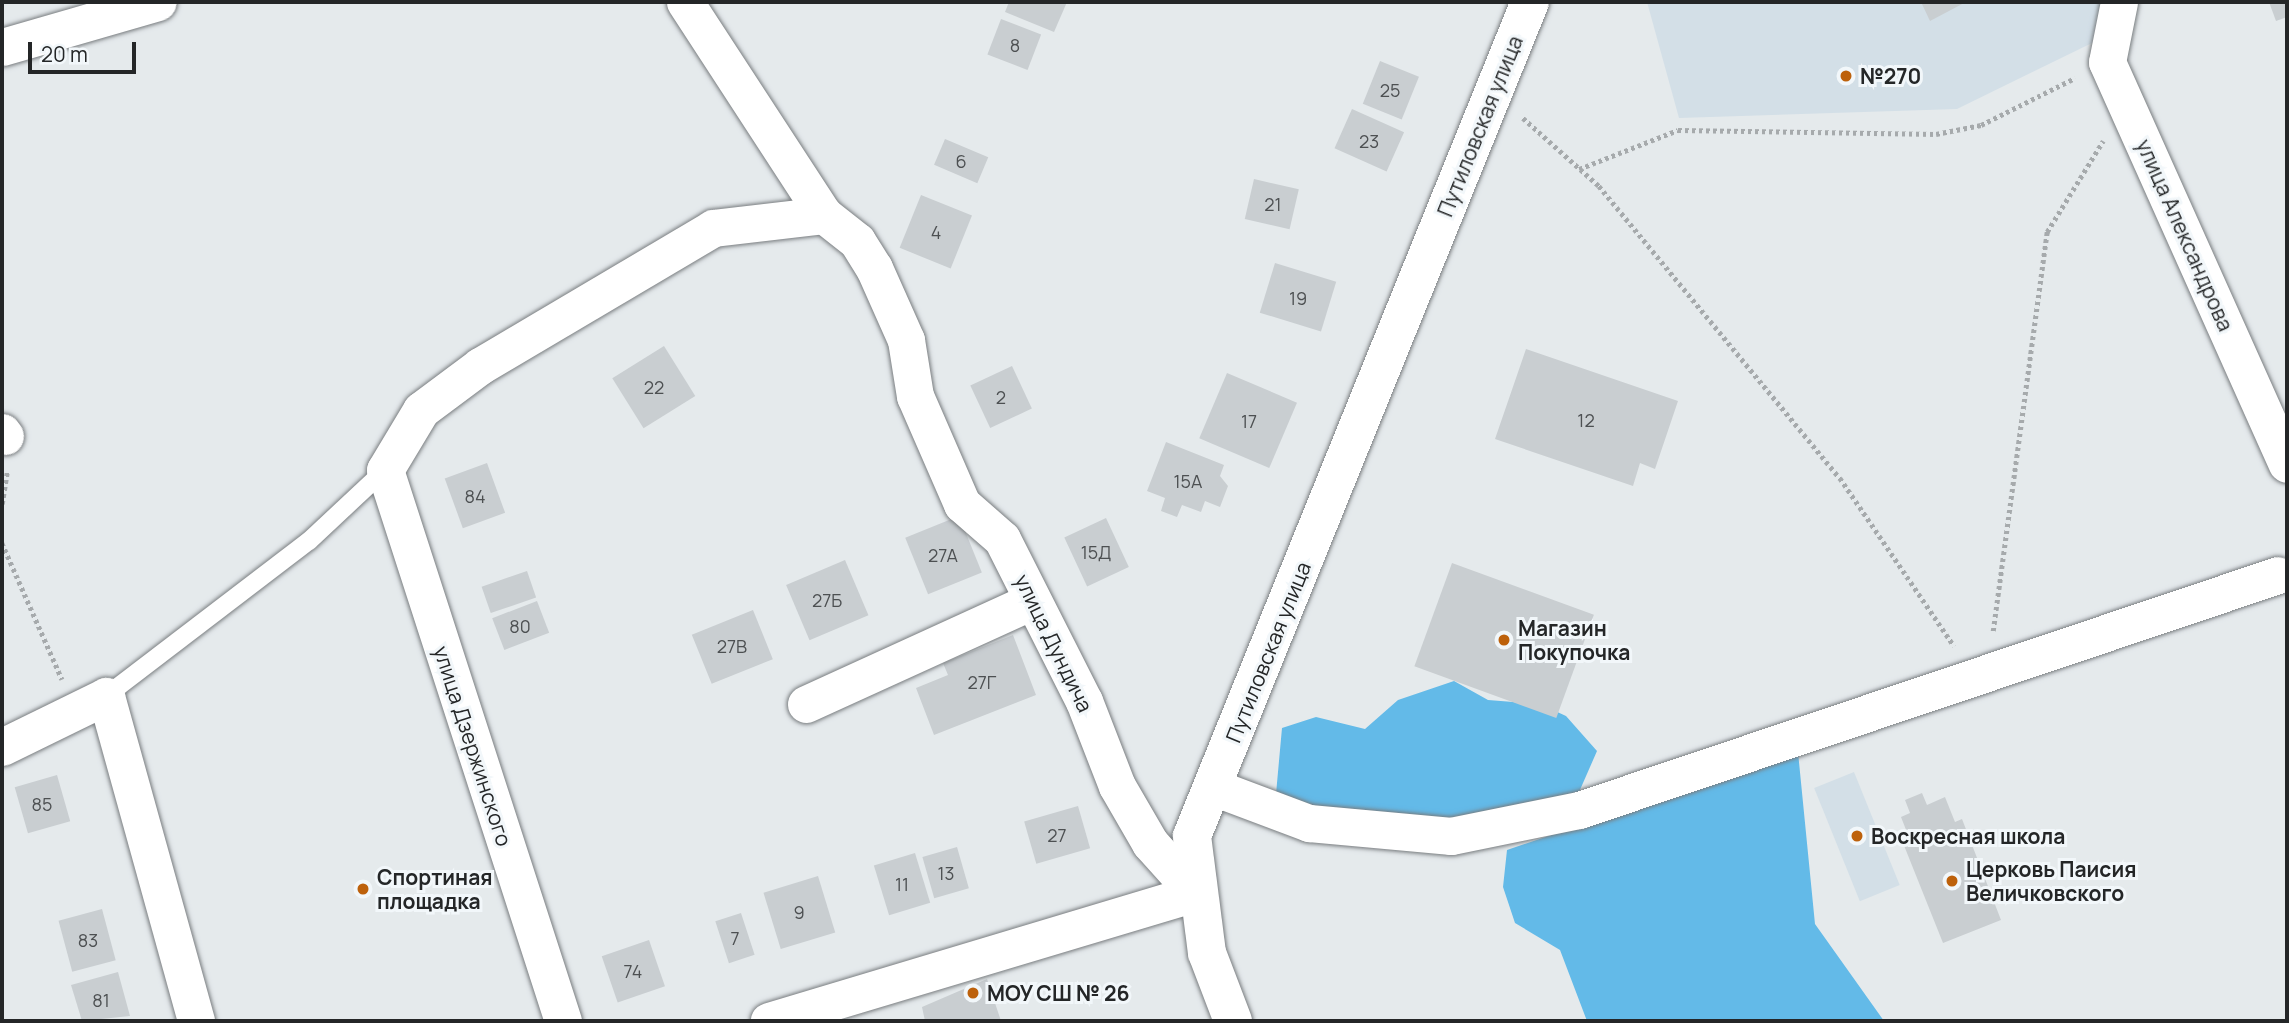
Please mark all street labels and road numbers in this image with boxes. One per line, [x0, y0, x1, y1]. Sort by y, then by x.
street label: Путиловская улица [1432, 32, 1528, 220]
street label: улица Александрова [2131, 135, 2239, 335]
street label: Путиловская улица [1220, 558, 1316, 746]
street label: улица Дундича [1010, 570, 1098, 716]
street label: улица Дзержинского [429, 643, 517, 849]

